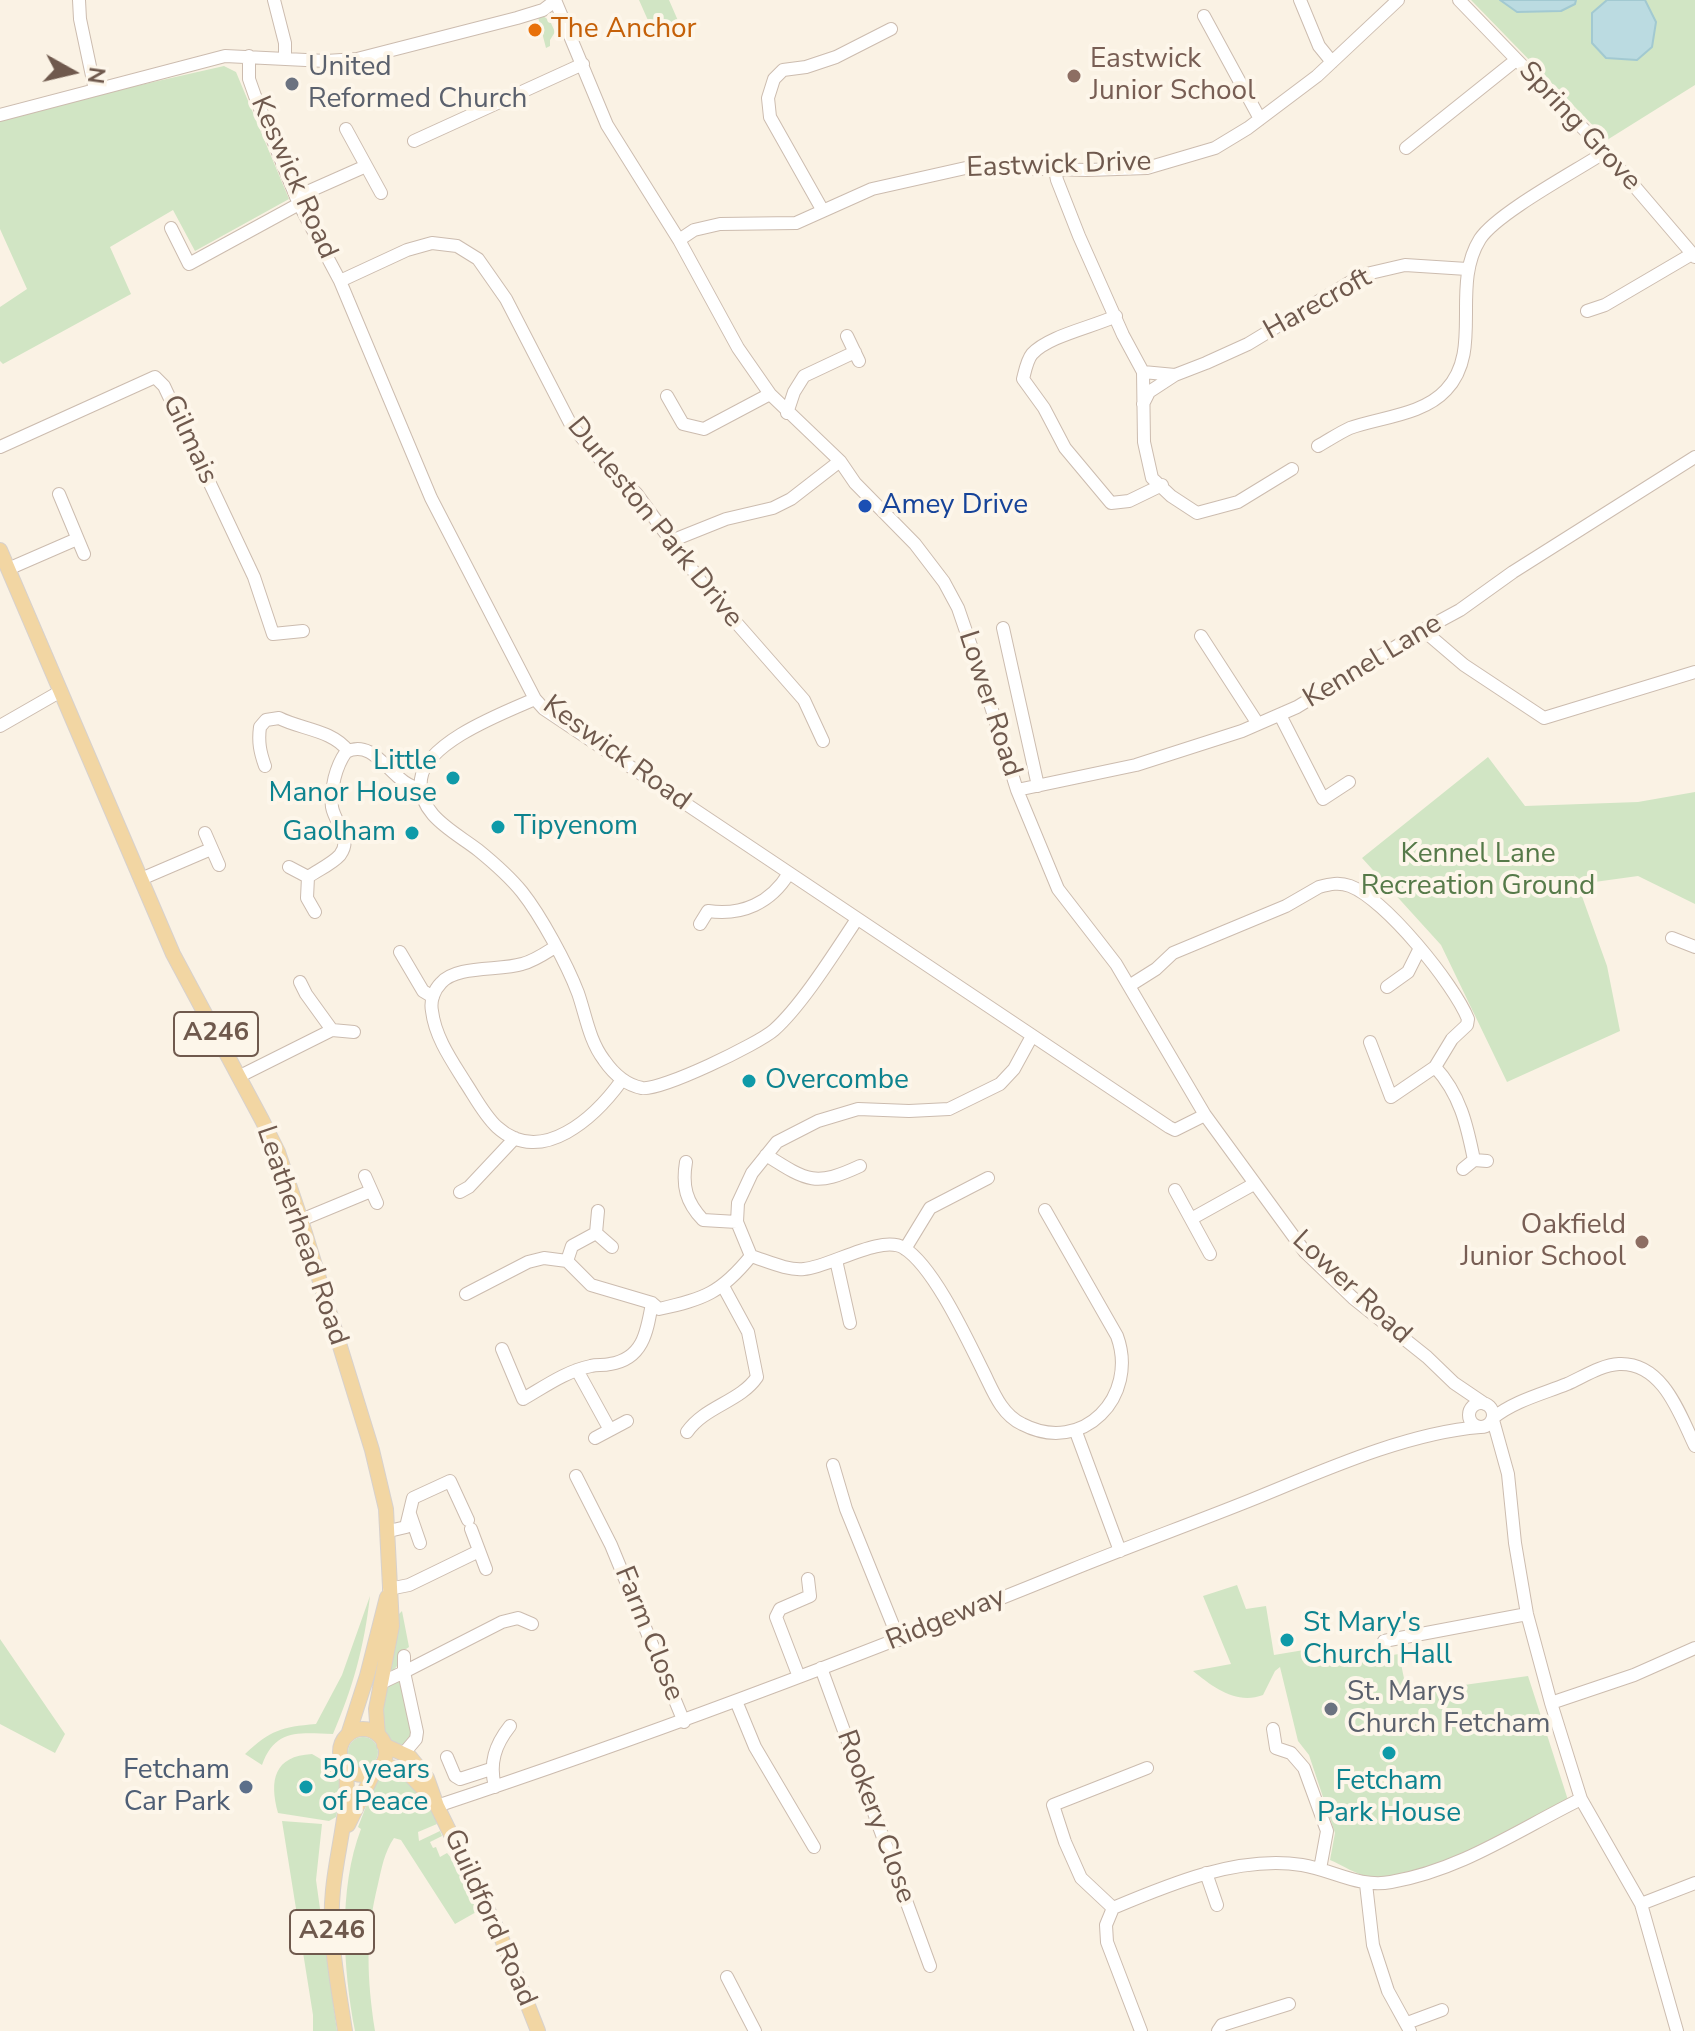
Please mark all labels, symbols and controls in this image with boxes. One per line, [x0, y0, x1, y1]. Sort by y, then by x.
place label: The Anchor [551, 13, 697, 47]
marker: The Anchor [526, 21, 544, 39]
north arrow [32, 32, 112, 112]
place label: Eastwick Junior School [1090, 43, 1255, 109]
place label: United Reformed Church [308, 51, 527, 117]
street label: Spring Grove [1511, 55, 1647, 199]
text: N [80, 65, 112, 86]
marker: Eastwick Junior School [1065, 67, 1083, 85]
marker: United Reformed Church [283, 75, 301, 93]
street label: Keswick Road [242, 91, 344, 265]
street label: Eastwick Drive [966, 146, 1152, 186]
street label: Harecroft [1258, 262, 1378, 348]
street label: Gilmais [154, 390, 224, 490]
street label: Durleston Park Drive [559, 411, 749, 635]
place label: Amey Drive [881, 489, 1028, 523]
marker: Amey Drive [856, 497, 874, 515]
street label: Kennel Lane [1298, 608, 1448, 716]
street label: Lower Road [950, 627, 1028, 781]
street label: Keswick Road [535, 689, 697, 819]
place label: Little Manor House [269, 745, 437, 811]
marker: Little Manor House [444, 769, 462, 787]
place label: Tipyenom [514, 810, 638, 844]
place label: Gaolham [282, 816, 396, 850]
marker: Tipyenom [489, 818, 507, 836]
marker: Gaolham [403, 824, 421, 842]
park label: Kennel Lane Recreation Ground [1361, 838, 1595, 904]
road number: A246 [174, 1012, 258, 1056]
place label: Overcombe [765, 1064, 909, 1098]
marker: Overcombe [740, 1072, 758, 1090]
street label: Leatherhead Road [248, 1122, 354, 1350]
place label: Oakfield Junior School [1461, 1209, 1626, 1275]
street label: Lower Road [1284, 1224, 1418, 1352]
marker: Oakfield Junior School [1633, 1233, 1651, 1251]
street label: Farm Close [606, 1562, 690, 1706]
street label: Ridgeway [882, 1581, 1010, 1659]
place label: St Mary's Church Hall [1303, 1607, 1452, 1673]
marker: St Mary's Church Hall [1278, 1631, 1296, 1649]
place label: St. Marys Church Fetcham [1347, 1676, 1550, 1742]
marker: St. Marys Church Fetcham [1322, 1700, 1340, 1718]
street label: Rookery Close [828, 1726, 922, 1908]
marker: Fetcham Park House [1380, 1744, 1398, 1762]
place label: Fetcham Car Park [123, 1754, 230, 1820]
place label: 50 years of Peace [322, 1754, 430, 1820]
place label: Fetcham Park House [1317, 1765, 1461, 1831]
marker: Fetcham Car Park [237, 1778, 255, 1796]
marker: 50 years of Peace [297, 1778, 315, 1796]
street label: Guildford Road [435, 1824, 543, 2012]
road number: A246 [290, 1910, 374, 1954]

